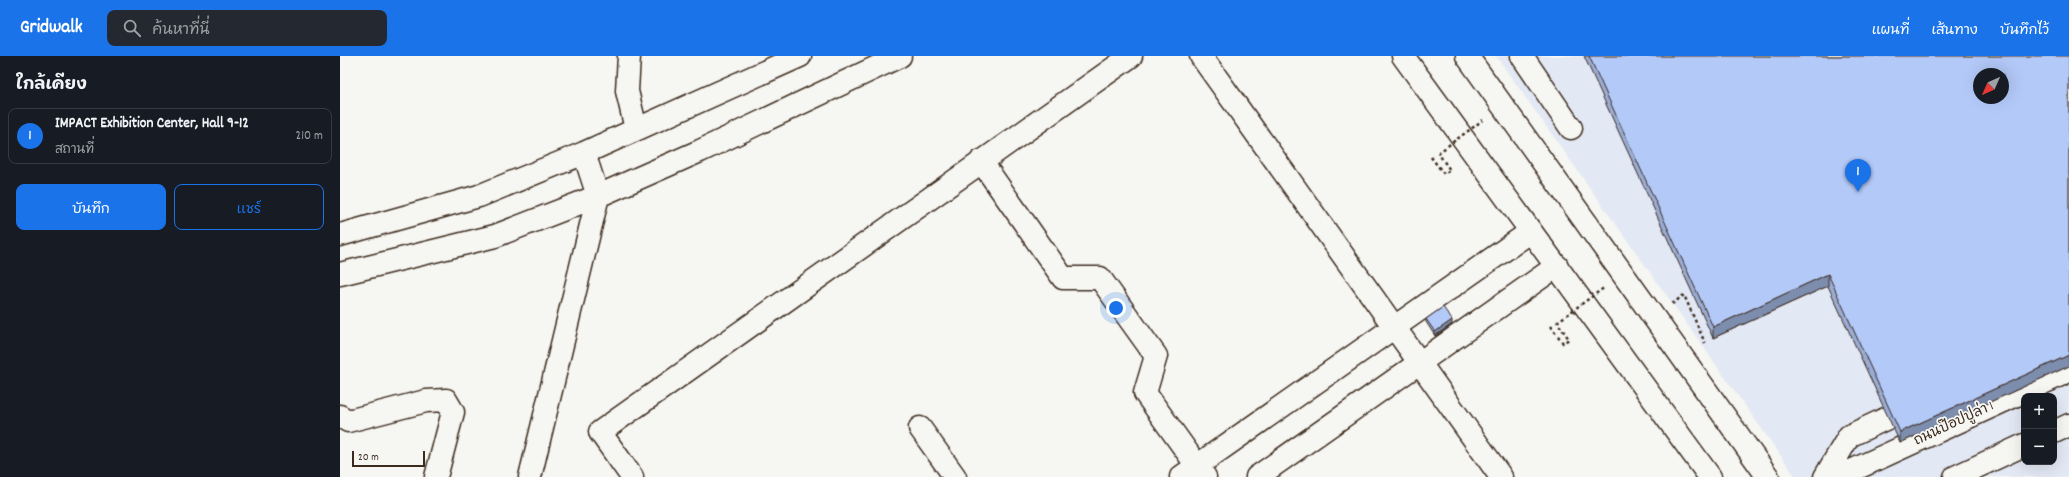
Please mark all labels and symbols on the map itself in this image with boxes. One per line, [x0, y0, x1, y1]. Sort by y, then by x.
north arrow [1973, 68, 2009, 104]
pin: 1 [1845, 159, 1871, 192]
your location [1106, 298, 1126, 318]
street label: ถนนป๊อปปูล่า 1 [1911, 397, 1997, 451]
scale bar [352, 449, 425, 468]

